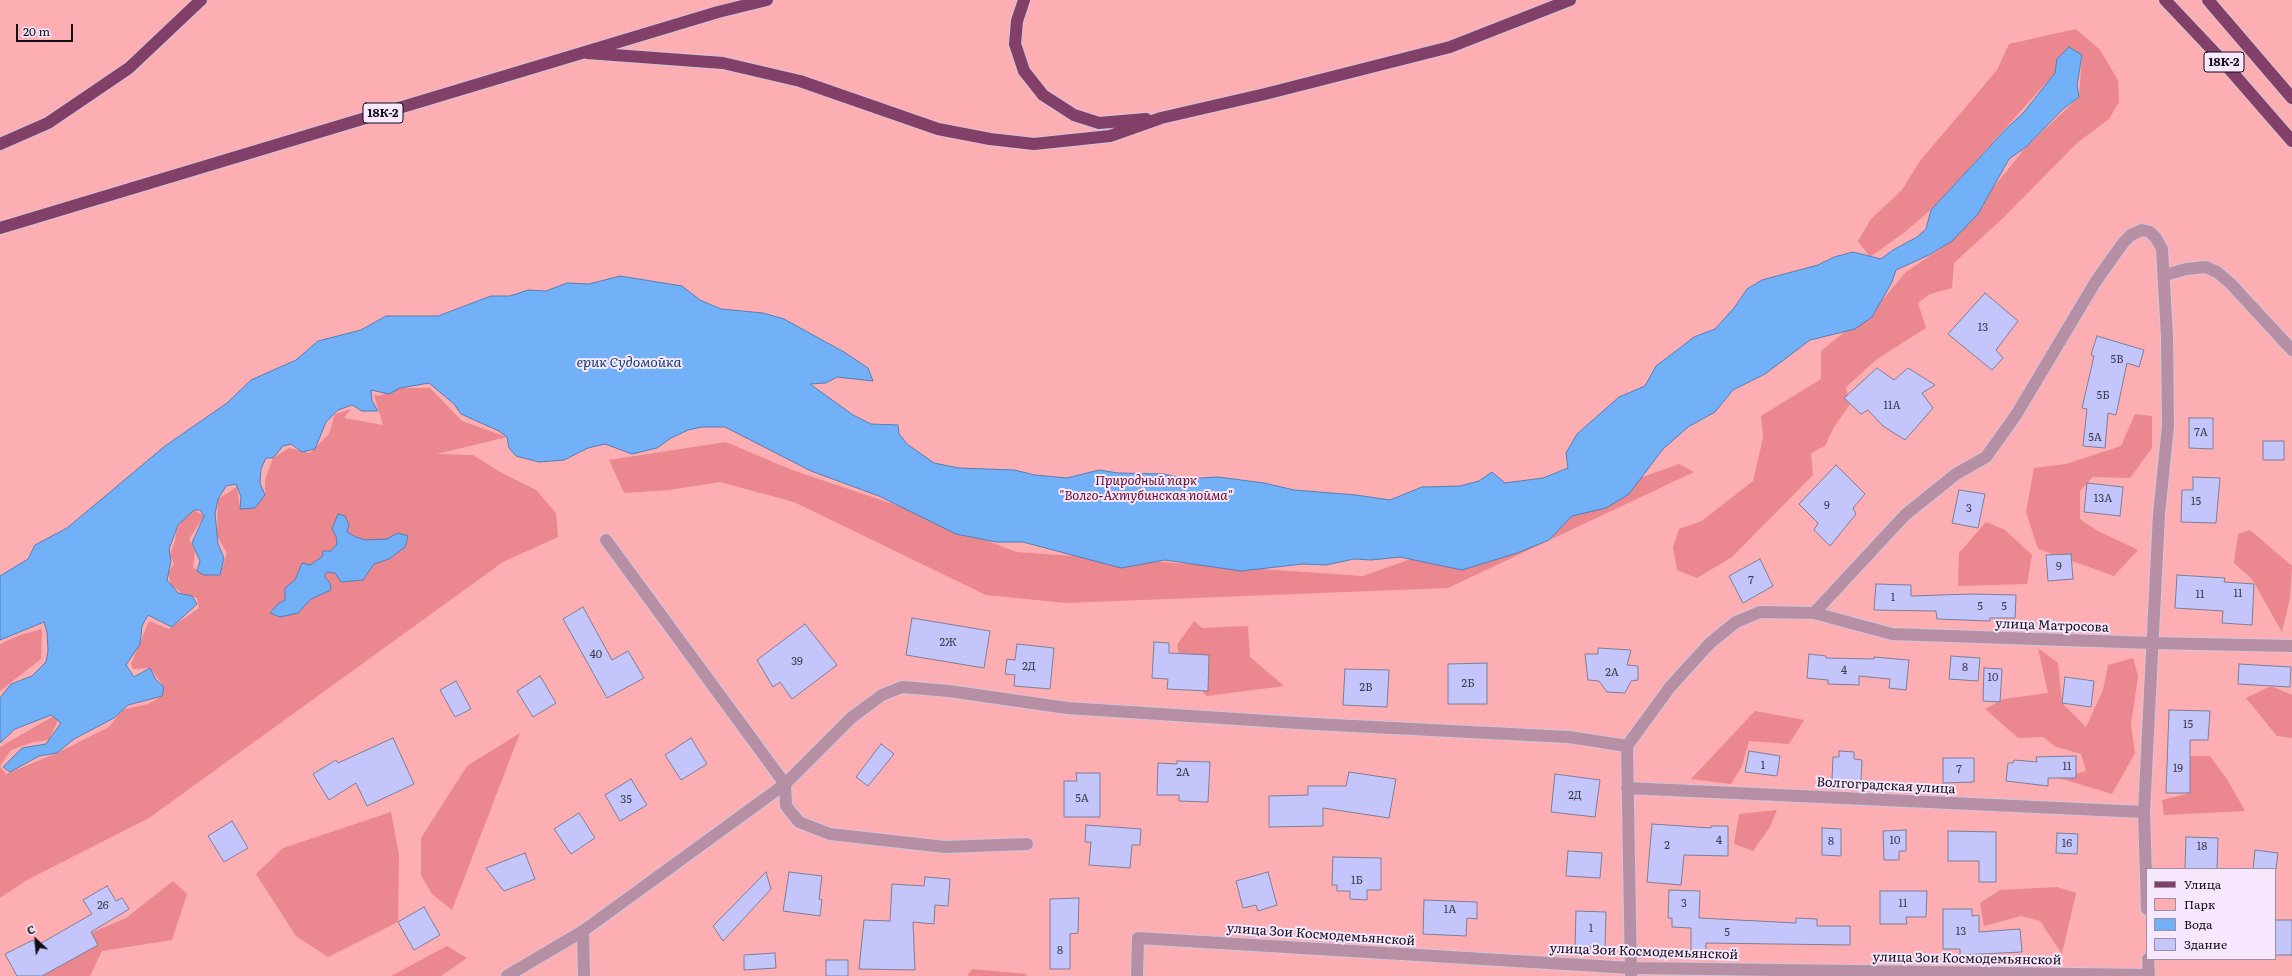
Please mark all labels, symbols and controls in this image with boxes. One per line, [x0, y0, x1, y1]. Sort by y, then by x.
scale bar [18, 16, 75, 42]
text: 20 m [23, 22, 50, 40]
road number: 18К-2 [2204, 52, 2244, 72]
road number: 18К-2 [363, 103, 403, 123]
house number: 13 [1978, 321, 1988, 335]
house number: 5В [2111, 353, 2123, 367]
water label: ерик Судомойка [576, 355, 682, 371]
house number: 5Б [2097, 389, 2109, 403]
house number: 11А [1883, 399, 1901, 413]
house number: 7А [2194, 426, 2208, 440]
house number: 5А [2088, 431, 2102, 445]
park label: Природный парк "Волго-Ахтубинская пойма" [1059, 473, 1233, 504]
house number: 13А [2094, 492, 2112, 506]
house number: 15 [2191, 495, 2201, 509]
house number: 9 [1824, 499, 1830, 513]
house number: 3 [1966, 502, 1972, 516]
house number: 9 [2056, 560, 2062, 574]
house number: 7 [1748, 574, 1754, 588]
house number: 11 [2234, 587, 2242, 601]
house number: 11 [2196, 588, 2204, 602]
house number: 1 [1891, 591, 1895, 605]
house number: 5 [1977, 600, 1983, 614]
house number: 5 [2001, 600, 2007, 614]
street label: улица Матросова [1995, 616, 2109, 636]
house number: 2Ж [940, 636, 956, 650]
house number: 40 [590, 648, 602, 662]
house number: 39 [791, 655, 803, 669]
house number: 2Д [1022, 660, 1036, 674]
house number: 8 [1962, 661, 1968, 675]
house number: 4 [1841, 664, 1847, 678]
house number: 2А [1605, 666, 1619, 680]
house number: 10 [1988, 671, 1998, 685]
house number: 2Б [1462, 677, 1474, 691]
house number: 2В [1360, 681, 1372, 695]
house number: 15 [2183, 718, 2193, 732]
house number: 1 [1761, 759, 1765, 773]
house number: 11 [2063, 760, 2071, 774]
house number: 19 [2173, 762, 2183, 776]
house number: 7 [1956, 763, 1962, 777]
house number: 2А [1176, 766, 1190, 780]
street label: Волгоградская улица [1816, 775, 1956, 797]
house number: 2Д [1568, 789, 1582, 803]
house number: 5А [1075, 792, 1089, 806]
house number: 35 [620, 793, 632, 807]
house number: 4 [1716, 834, 1722, 848]
house number: 10 [1890, 834, 1900, 848]
house number: 8 [1828, 835, 1834, 849]
house number: 16 [2062, 837, 2072, 851]
house number: 2 [1664, 839, 1670, 853]
house number: 18 [2197, 840, 2207, 854]
legend [2146, 868, 2276, 960]
house number: 1Б [1351, 874, 1363, 888]
text: Улица [2184, 875, 2221, 893]
text: Парк [2184, 895, 2215, 913]
house number: 3 [1681, 897, 1687, 911]
house number: 11 [1899, 897, 1907, 911]
house number: 26 [97, 899, 109, 913]
house number: 1А [1444, 903, 1456, 917]
text: Вода [2184, 915, 2213, 933]
north arrow [16, 920, 56, 960]
text: С [24, 920, 38, 938]
street label: улица Зои Космодемьянской [1226, 921, 1416, 949]
house number: 1 [1589, 922, 1593, 936]
house number: 13 [1956, 925, 1966, 939]
house number: 5 [1724, 926, 1730, 940]
text: Здание [2184, 935, 2227, 953]
street label: улица Зои Космодемьянской [1549, 941, 1739, 963]
house number: 8 [1057, 944, 1063, 958]
street label: улица Зои Космодемьянской [1873, 950, 2061, 968]

